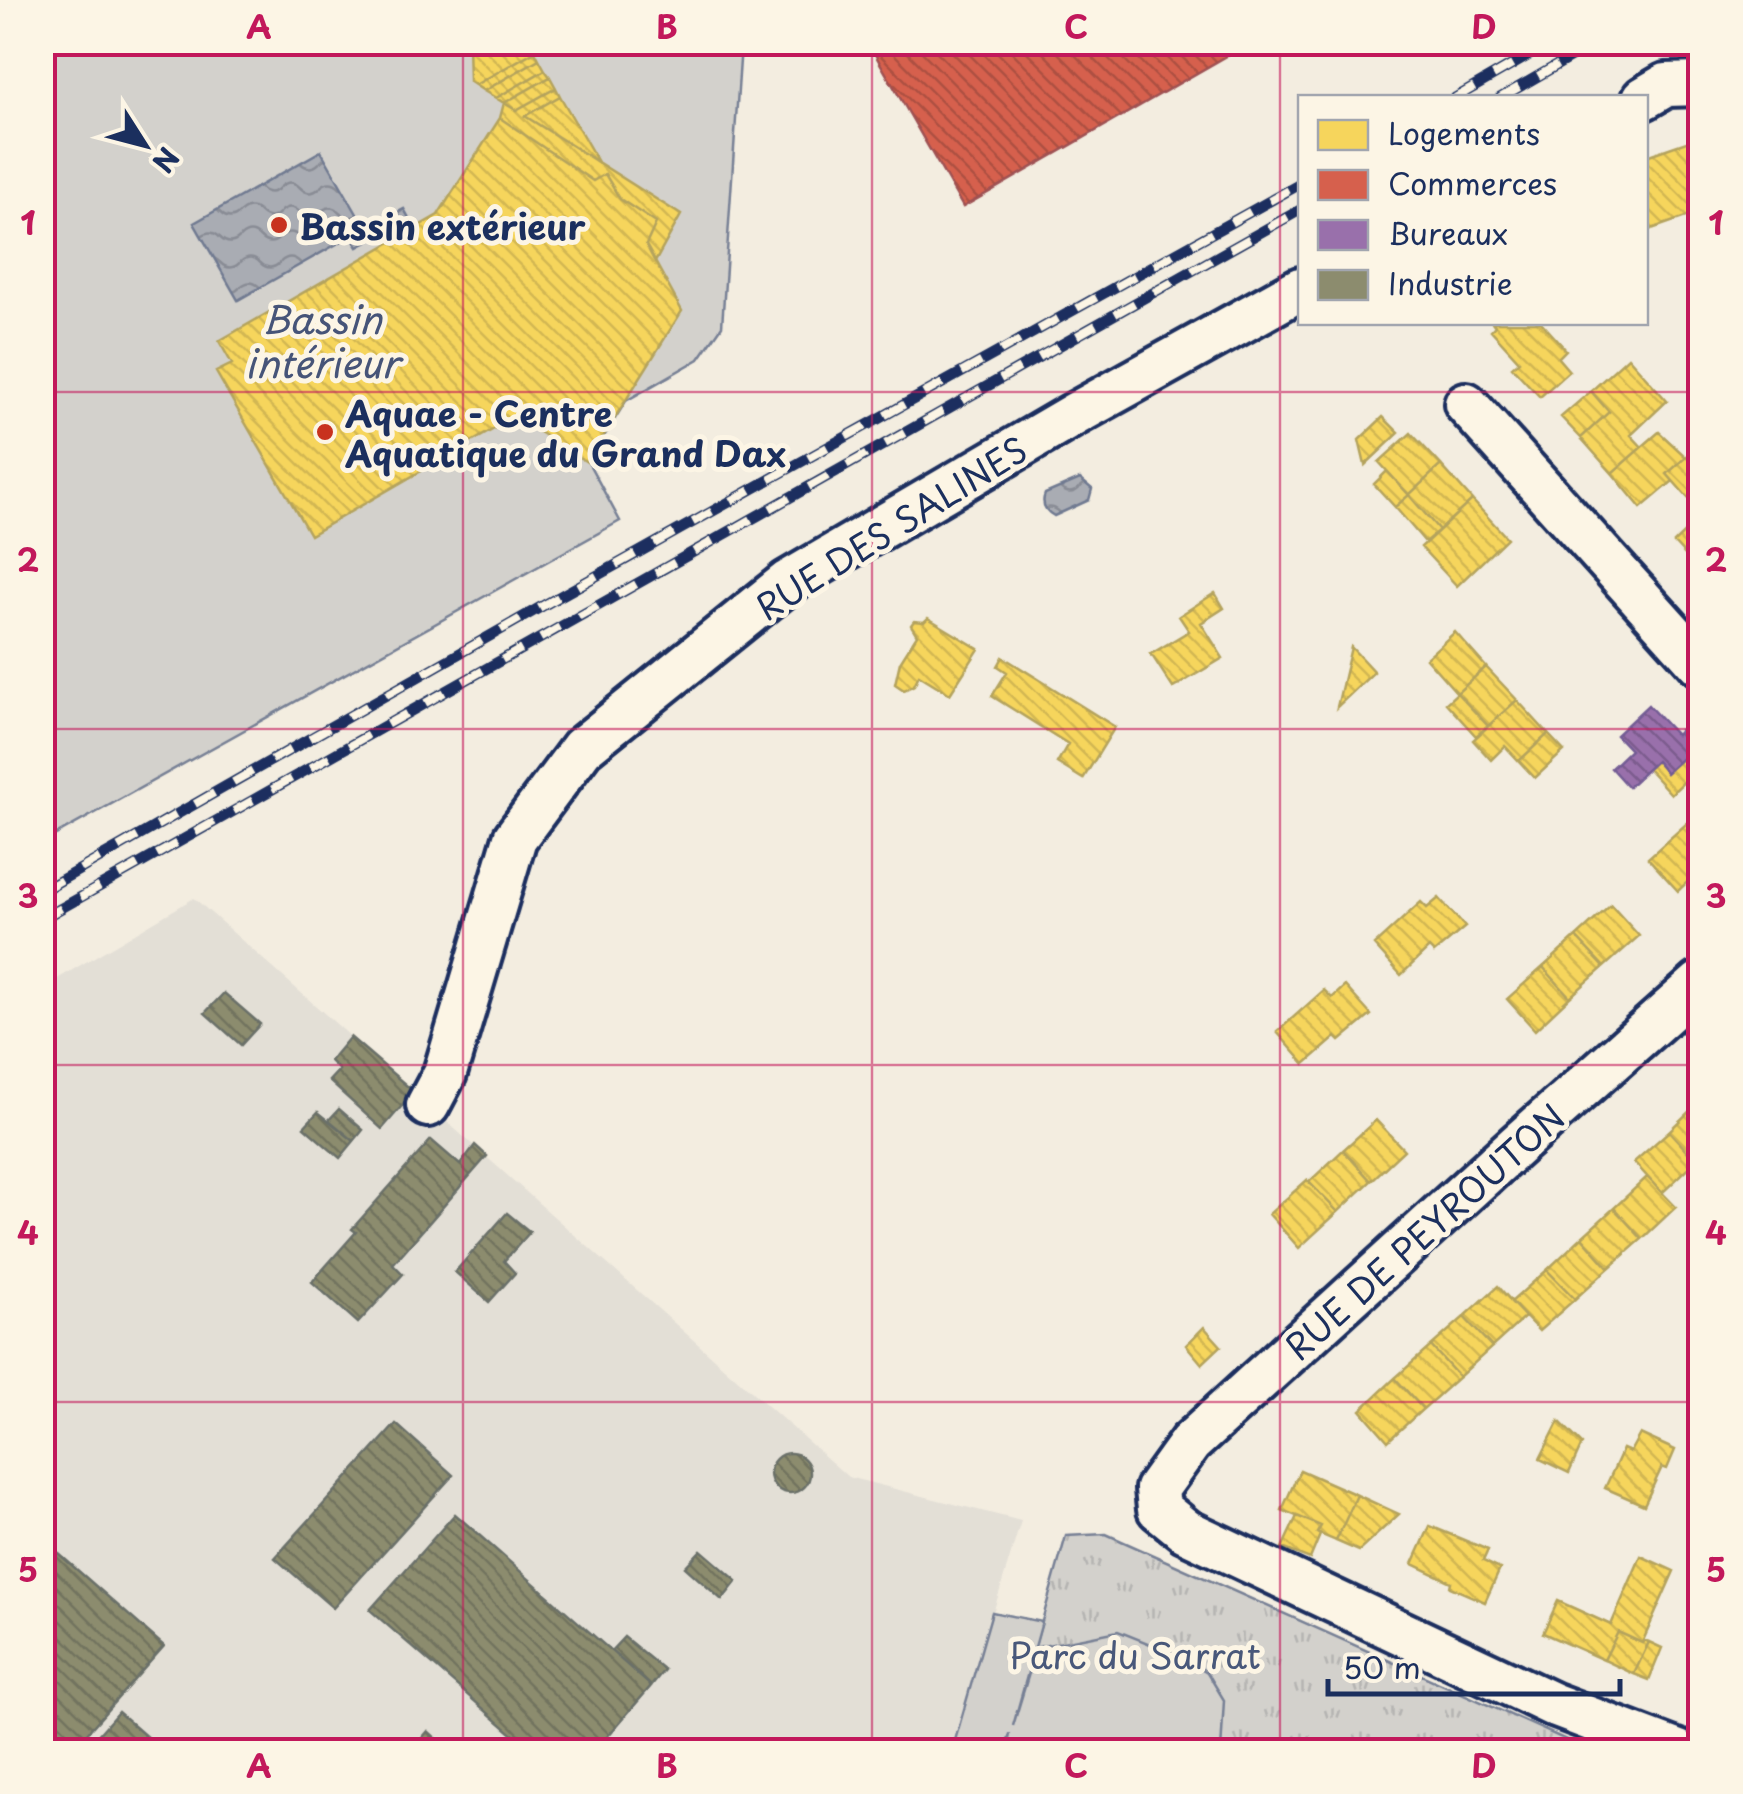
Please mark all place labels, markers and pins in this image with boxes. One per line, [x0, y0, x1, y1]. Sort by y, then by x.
place label: Bassin extérieur [299, 199, 586, 252]
marker: Bassin extérieur [268, 214, 290, 236]
place label: Aquae - Centre Aquatique du Grand Dax [344, 386, 787, 479]
marker: Aquae - Centre Aquatique du Grand Dax [314, 421, 336, 443]

